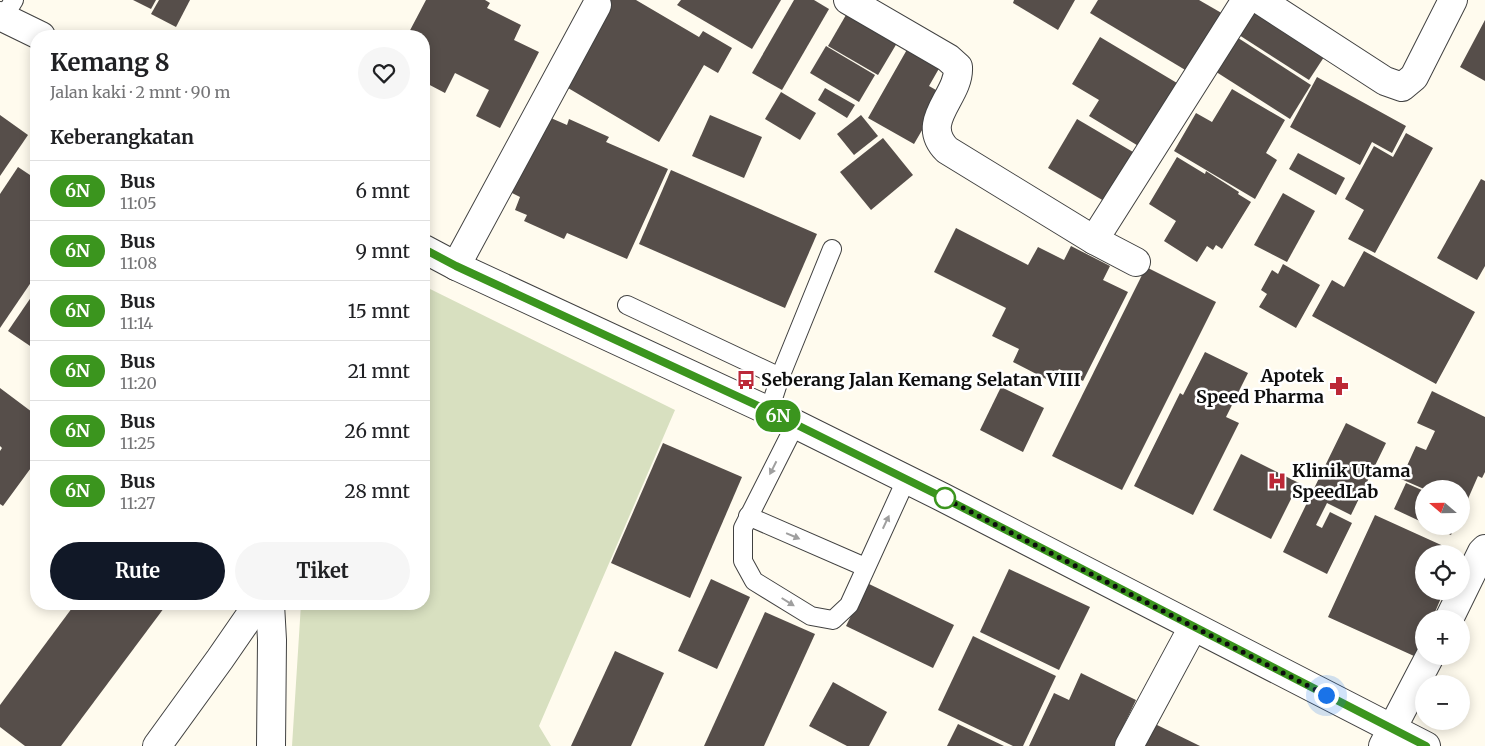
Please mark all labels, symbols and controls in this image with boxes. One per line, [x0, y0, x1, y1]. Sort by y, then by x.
text: Kemang 8 [50, 47, 170, 78]
button: heart [358, 47, 410, 99]
text: Jalan kaki · 2 mnt · 90 m [50, 82, 230, 102]
text: Keberangkatan [50, 125, 194, 149]
text: Bus [120, 169, 155, 193]
text: 6N [65, 179, 90, 202]
text: 6 mnt [355, 179, 410, 203]
text: 11:05 [120, 193, 157, 213]
text: Bus [120, 229, 155, 253]
text: 6N [65, 239, 90, 262]
text: 9 mnt [355, 239, 410, 263]
text: 11:08 [120, 253, 157, 273]
text: Bus [120, 289, 155, 313]
text: 6N [65, 299, 90, 322]
text: 15 mnt [348, 299, 410, 323]
text: 11:14 [120, 313, 153, 333]
text: Bus [120, 349, 155, 373]
text: 6N [65, 359, 90, 382]
text: 21 mnt [348, 359, 410, 383]
place label: Apotek Speed Pharma [1196, 364, 1324, 408]
place label: Seberang Jalan Kemang Selatan VIII [761, 368, 1081, 391]
bus stop icon: Seberang Jalan Kemang Selatan VIII [735, 369, 757, 391]
text: 11:20 [120, 373, 157, 393]
pharmacy icon: Apotek Speed Pharma [1328, 375, 1350, 397]
line badge: 6N [756, 400, 800, 432]
text: 6N [765, 404, 791, 427]
text: Bus [120, 409, 155, 433]
text: 6N [65, 419, 90, 442]
text: 26 mnt [345, 419, 410, 443]
text: 11:25 [120, 433, 156, 453]
place label: Klinik Utama SpeedLab [1292, 459, 1411, 503]
one-way arrow [769, 461, 777, 475]
text: Bus [120, 469, 155, 493]
hospital icon: Klinik Utama SpeedLab [1266, 470, 1288, 492]
text: 6N [65, 479, 90, 502]
text: 28 mnt [345, 479, 410, 503]
north arrow [1415, 480, 1470, 535]
map controls [1415, 480, 1470, 730]
unlabelled marker [934, 487, 956, 509]
text: 11:27 [120, 493, 155, 513]
one-way arrow [882, 514, 891, 529]
one-way arrow [786, 532, 800, 540]
button: Rute [50, 542, 225, 600]
button: Tiket [235, 542, 410, 600]
button: locate [1415, 545, 1470, 600]
one-way arrow [781, 598, 794, 607]
button: + [1415, 610, 1470, 665]
button: − [1415, 675, 1470, 730]
your location [1314, 683, 1339, 708]

